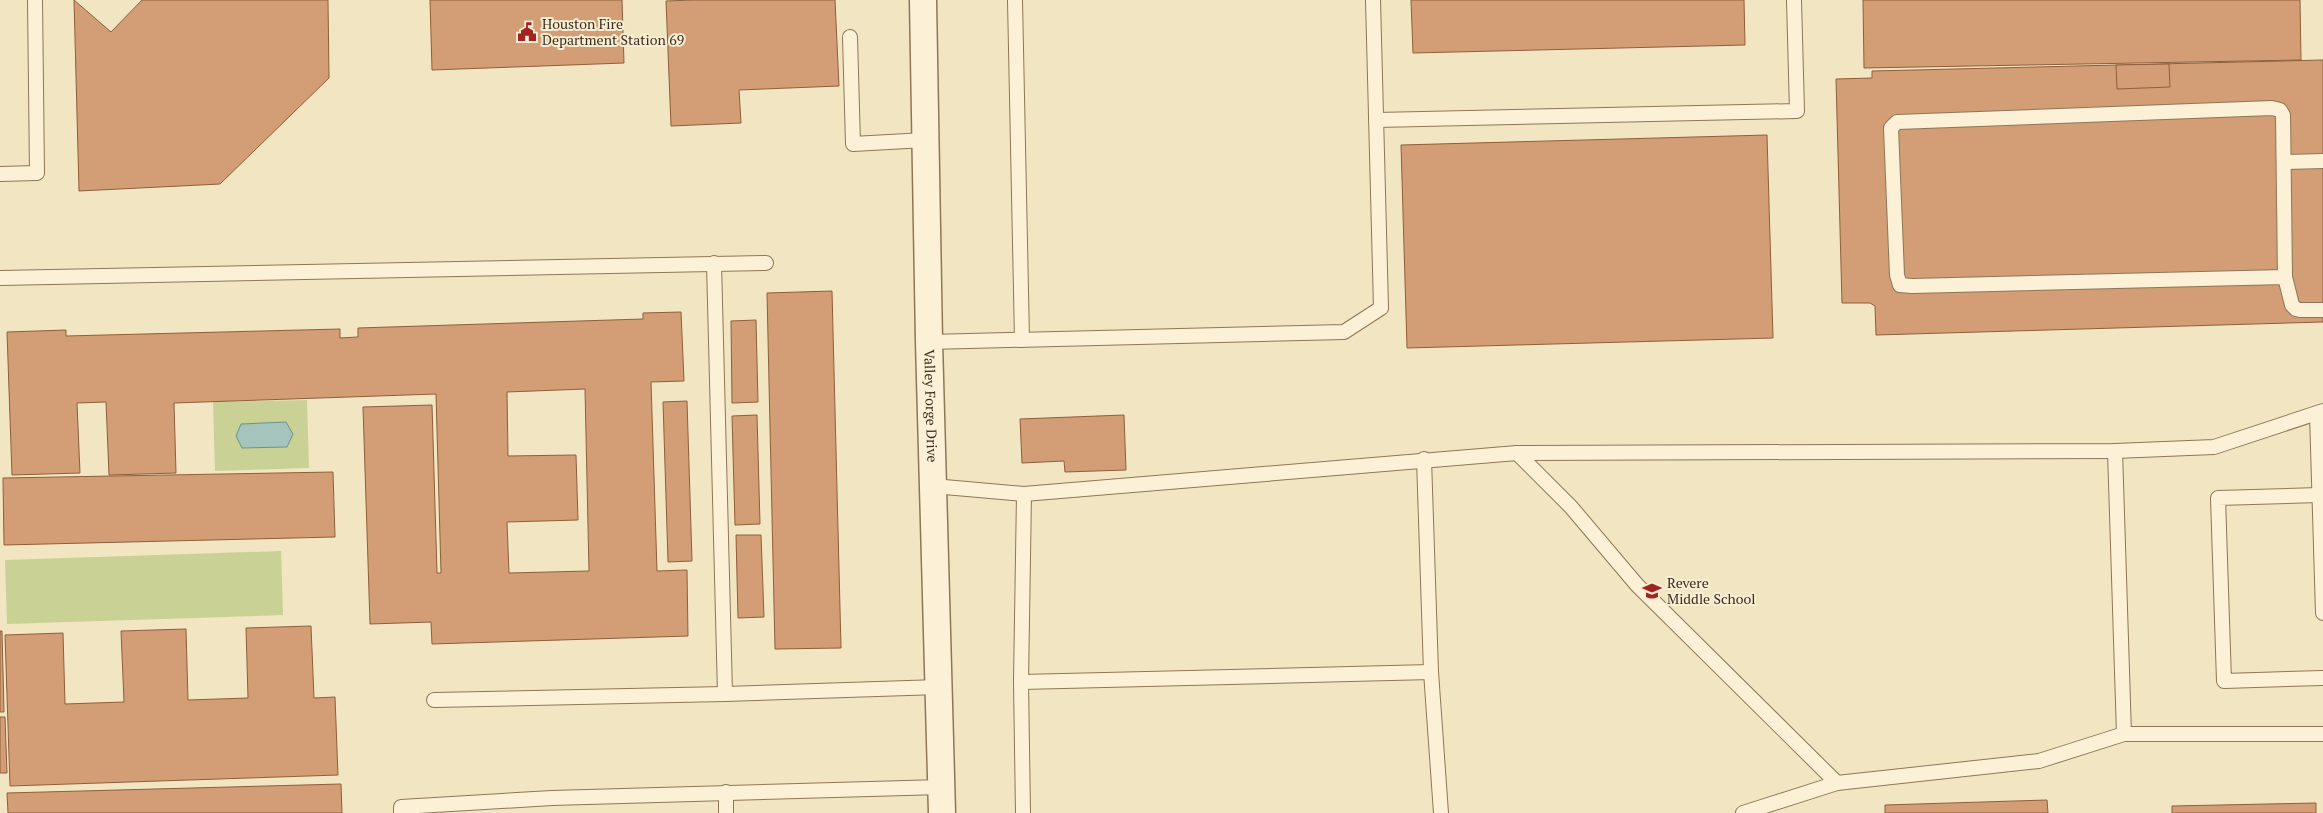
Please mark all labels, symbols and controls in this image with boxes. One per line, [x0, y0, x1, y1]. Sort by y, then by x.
place label: Houston Fire Department Station 69 [542, 14, 684, 49]
public building icon: Houston Fire Department Station 69 [516, 21, 538, 43]
street label: Valley Forge Drive [920, 349, 942, 463]
place label: Revere Middle School [1667, 573, 1756, 608]
school or university icon: Revere Middle School [1641, 580, 1663, 602]

